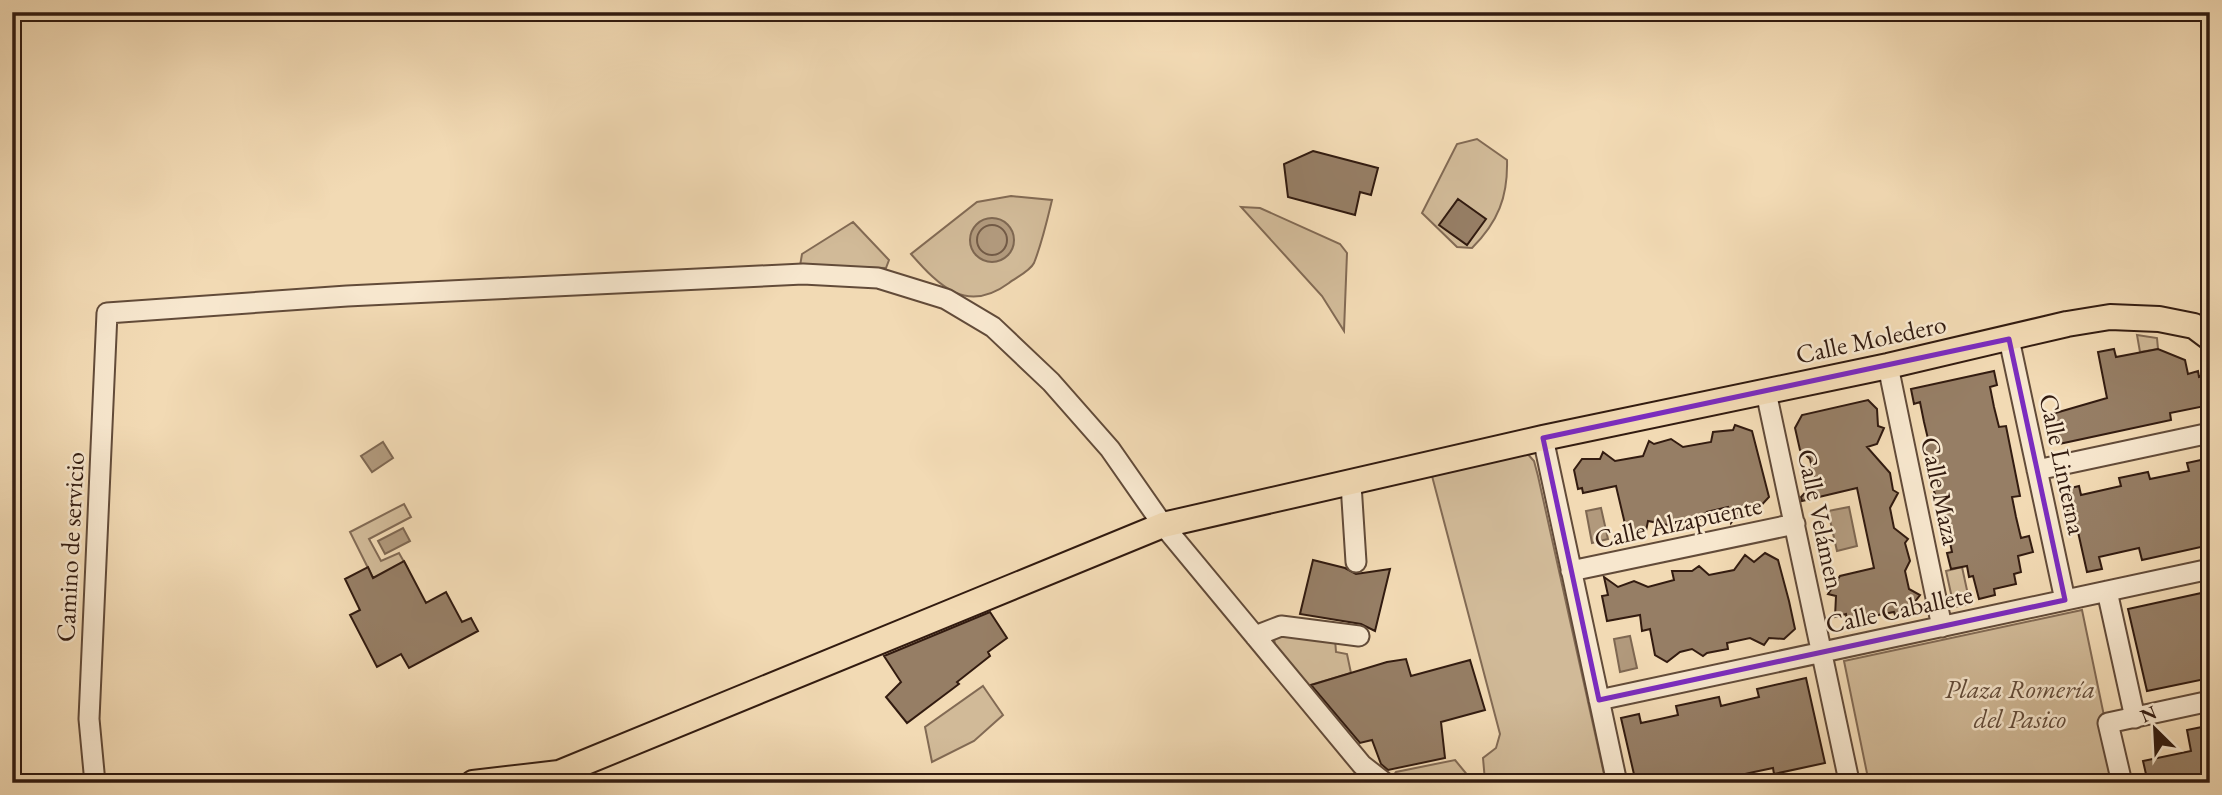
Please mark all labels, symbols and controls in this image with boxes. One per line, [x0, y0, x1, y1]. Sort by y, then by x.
street label: Calle Moledero [1793, 306, 1949, 372]
street label: Calle Linterna [2032, 391, 2095, 538]
street label: Calle Maza [1913, 434, 1969, 549]
street label: Calle Velámen [1790, 446, 1852, 592]
street label: Camino de servicio [48, 451, 92, 643]
street label: Calle Alzapuente [1591, 488, 1765, 556]
street label: Calle Caballete [1822, 577, 1976, 641]
park label: Plaza Romería del Pasico [1945, 672, 2095, 736]
north arrow [2120, 694, 2190, 764]
text: N [2136, 699, 2161, 728]

